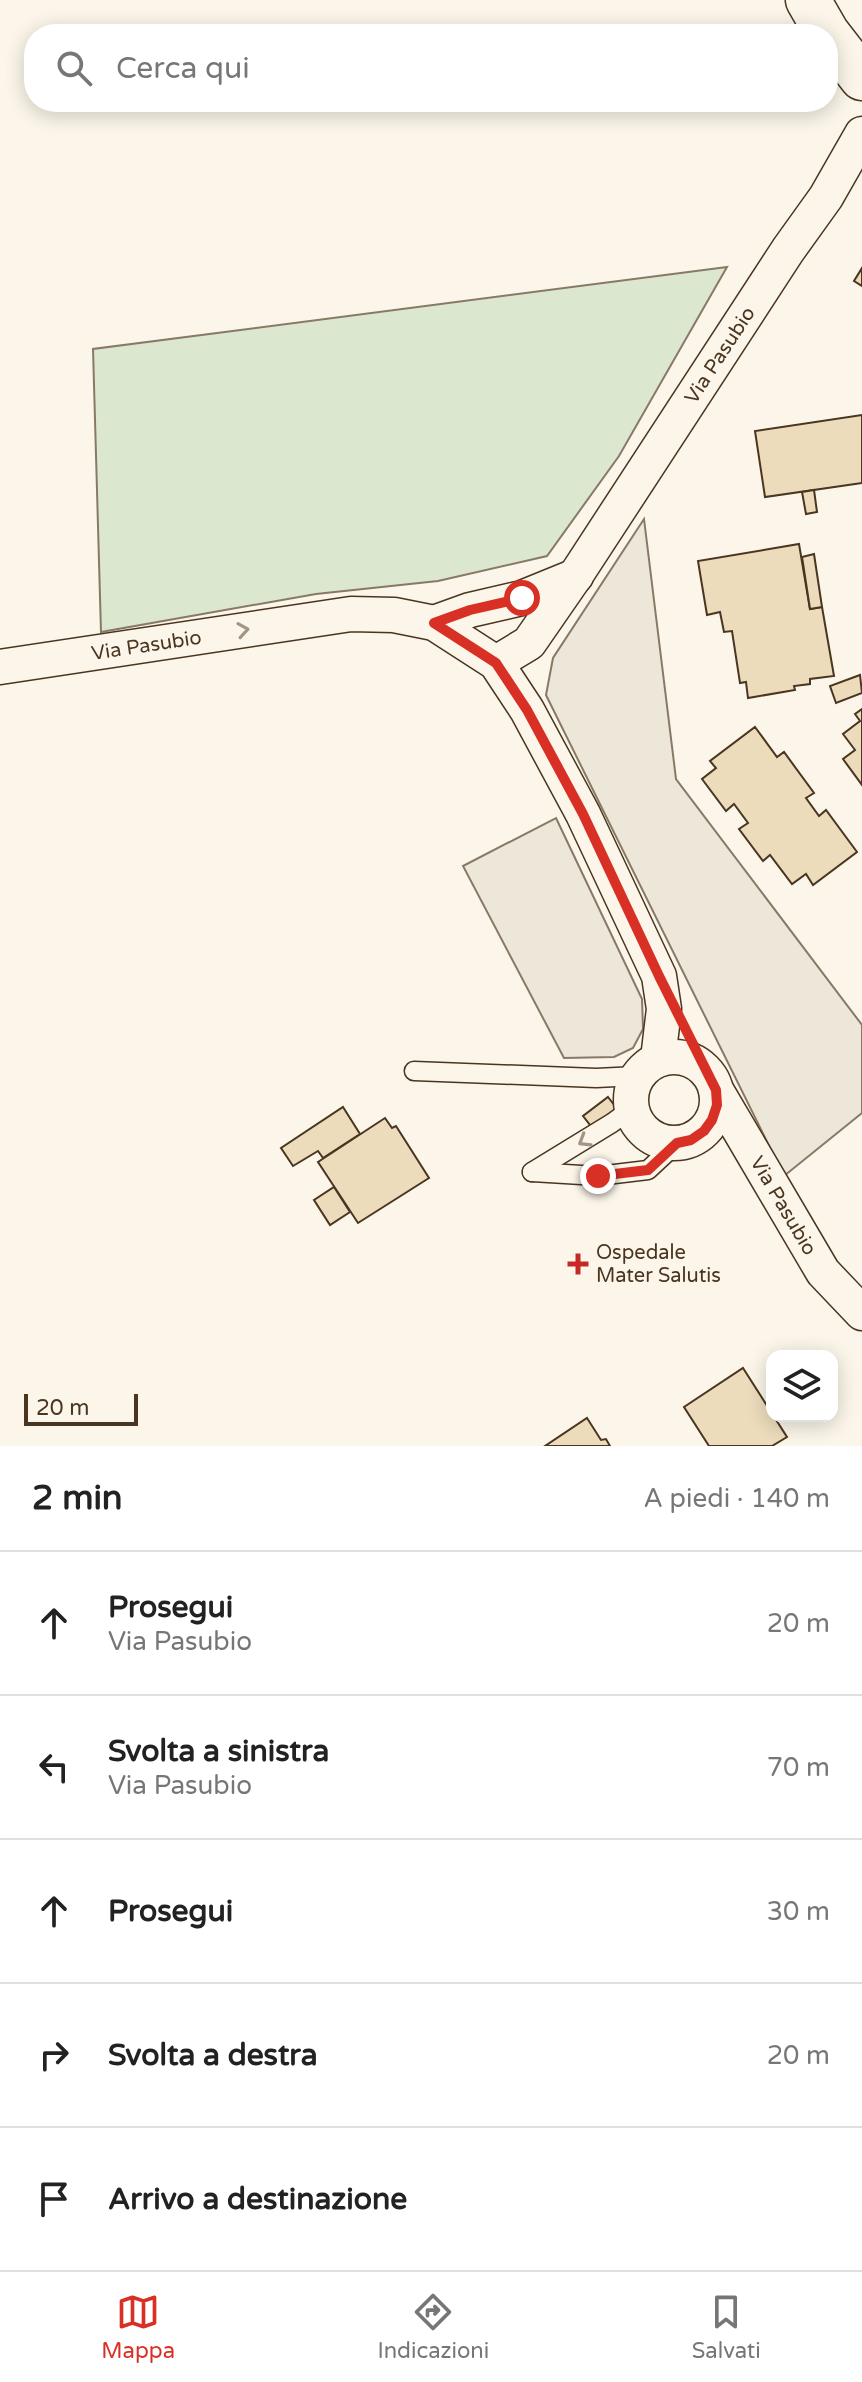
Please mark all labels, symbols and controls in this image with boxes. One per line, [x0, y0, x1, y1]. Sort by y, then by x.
search box [24, 24, 838, 112]
icon: search [52, 46, 96, 90]
text: Cerca qui [116, 50, 250, 87]
street label: Via Pasubio [680, 302, 761, 408]
route start [504, 580, 540, 616]
one-way arrow [236, 622, 250, 639]
street label: Via Pasubio [90, 626, 203, 666]
one-way arrow [578, 1131, 593, 1147]
street label: Via Pasubio [745, 1152, 821, 1260]
route end [580, 1158, 616, 1194]
place label: Ospedale Mater Salutis [596, 1241, 721, 1288]
marker: Ospedale Mater Salutis [567, 1253, 589, 1275]
map controls [766, 1350, 838, 1422]
button: layers [766, 1350, 838, 1422]
scale bar [24, 1390, 138, 1426]
text: 20 m [36, 1395, 90, 1421]
text: 2 min [32, 1478, 123, 1519]
text: A piedi · 140 m [643, 1483, 830, 1514]
text: Prosegui [108, 1589, 233, 1626]
icon: ahead [32, 1601, 76, 1645]
text: 20 m [767, 1608, 830, 1639]
text: Via Pasubio [108, 1626, 252, 1657]
text: Svolta a sinistra [108, 1733, 329, 1770]
icon: left [32, 1745, 76, 1789]
text: 70 m [767, 1752, 830, 1783]
text: Via Pasubio [108, 1770, 252, 1801]
icon: ahead [32, 1889, 76, 1933]
text: Prosegui [108, 1893, 233, 1930]
text: 30 m [767, 1896, 830, 1927]
icon: right [32, 2033, 76, 2077]
text: Svolta a destra [108, 2037, 318, 2074]
text: 20 m [767, 2040, 830, 2071]
icon: arrive [32, 2177, 76, 2221]
text: Arrivo a destinazione [108, 2181, 407, 2218]
tab: Mappa [101, 2290, 175, 2364]
tab: Indicazioni [378, 2290, 489, 2364]
tab: Salvati [692, 2290, 761, 2364]

